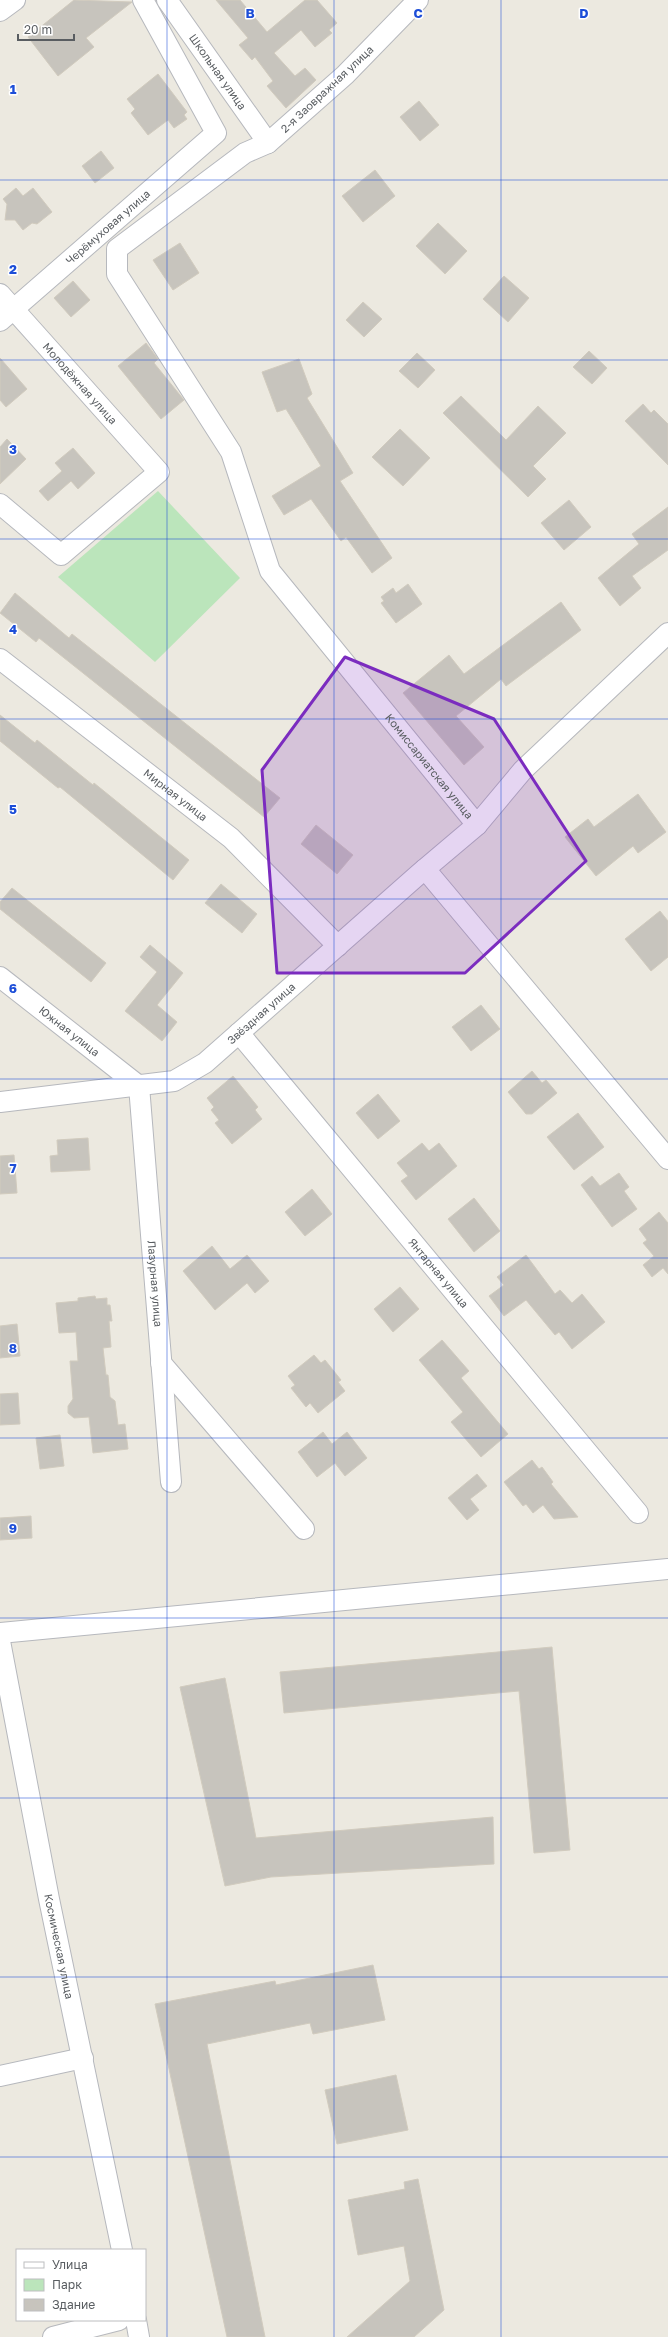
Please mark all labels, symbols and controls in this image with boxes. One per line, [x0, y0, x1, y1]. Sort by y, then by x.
text: B [245, 5, 255, 21]
text: C [413, 5, 423, 21]
text: D [579, 5, 589, 21]
scale bar [18, 16, 74, 42]
text: 20 m [24, 22, 52, 37]
street label: Школьная улица [187, 31, 249, 112]
street label: 2-я Заовражная улица [278, 42, 376, 135]
text: 1 [10, 81, 17, 97]
street label: Черёмуховая улица [63, 187, 152, 267]
text: 2 [9, 261, 17, 277]
street label: Молодёжная улица [41, 340, 120, 427]
text: 3 [9, 441, 17, 457]
text: 4 [9, 621, 17, 637]
street label: Комиссариатская улица [383, 711, 476, 821]
street label: Мирная улица [141, 766, 210, 823]
text: 5 [9, 801, 17, 817]
text: 6 [9, 980, 17, 996]
street label: Звёздная улица [224, 980, 297, 1046]
street label: Южная улица [37, 1003, 102, 1059]
text: 7 [9, 1160, 17, 1176]
street label: Янтарная улица [406, 1235, 472, 1310]
street label: Лазурная улица [145, 1240, 165, 1327]
text: 8 [9, 1340, 17, 1356]
text: 9 [9, 1520, 17, 1536]
street label: Космическая улица [42, 1893, 77, 2000]
legend [16, 2249, 146, 2321]
text: Улица [52, 2257, 88, 2272]
text: Парк [52, 2277, 82, 2292]
text: Здание [52, 2297, 95, 2312]

